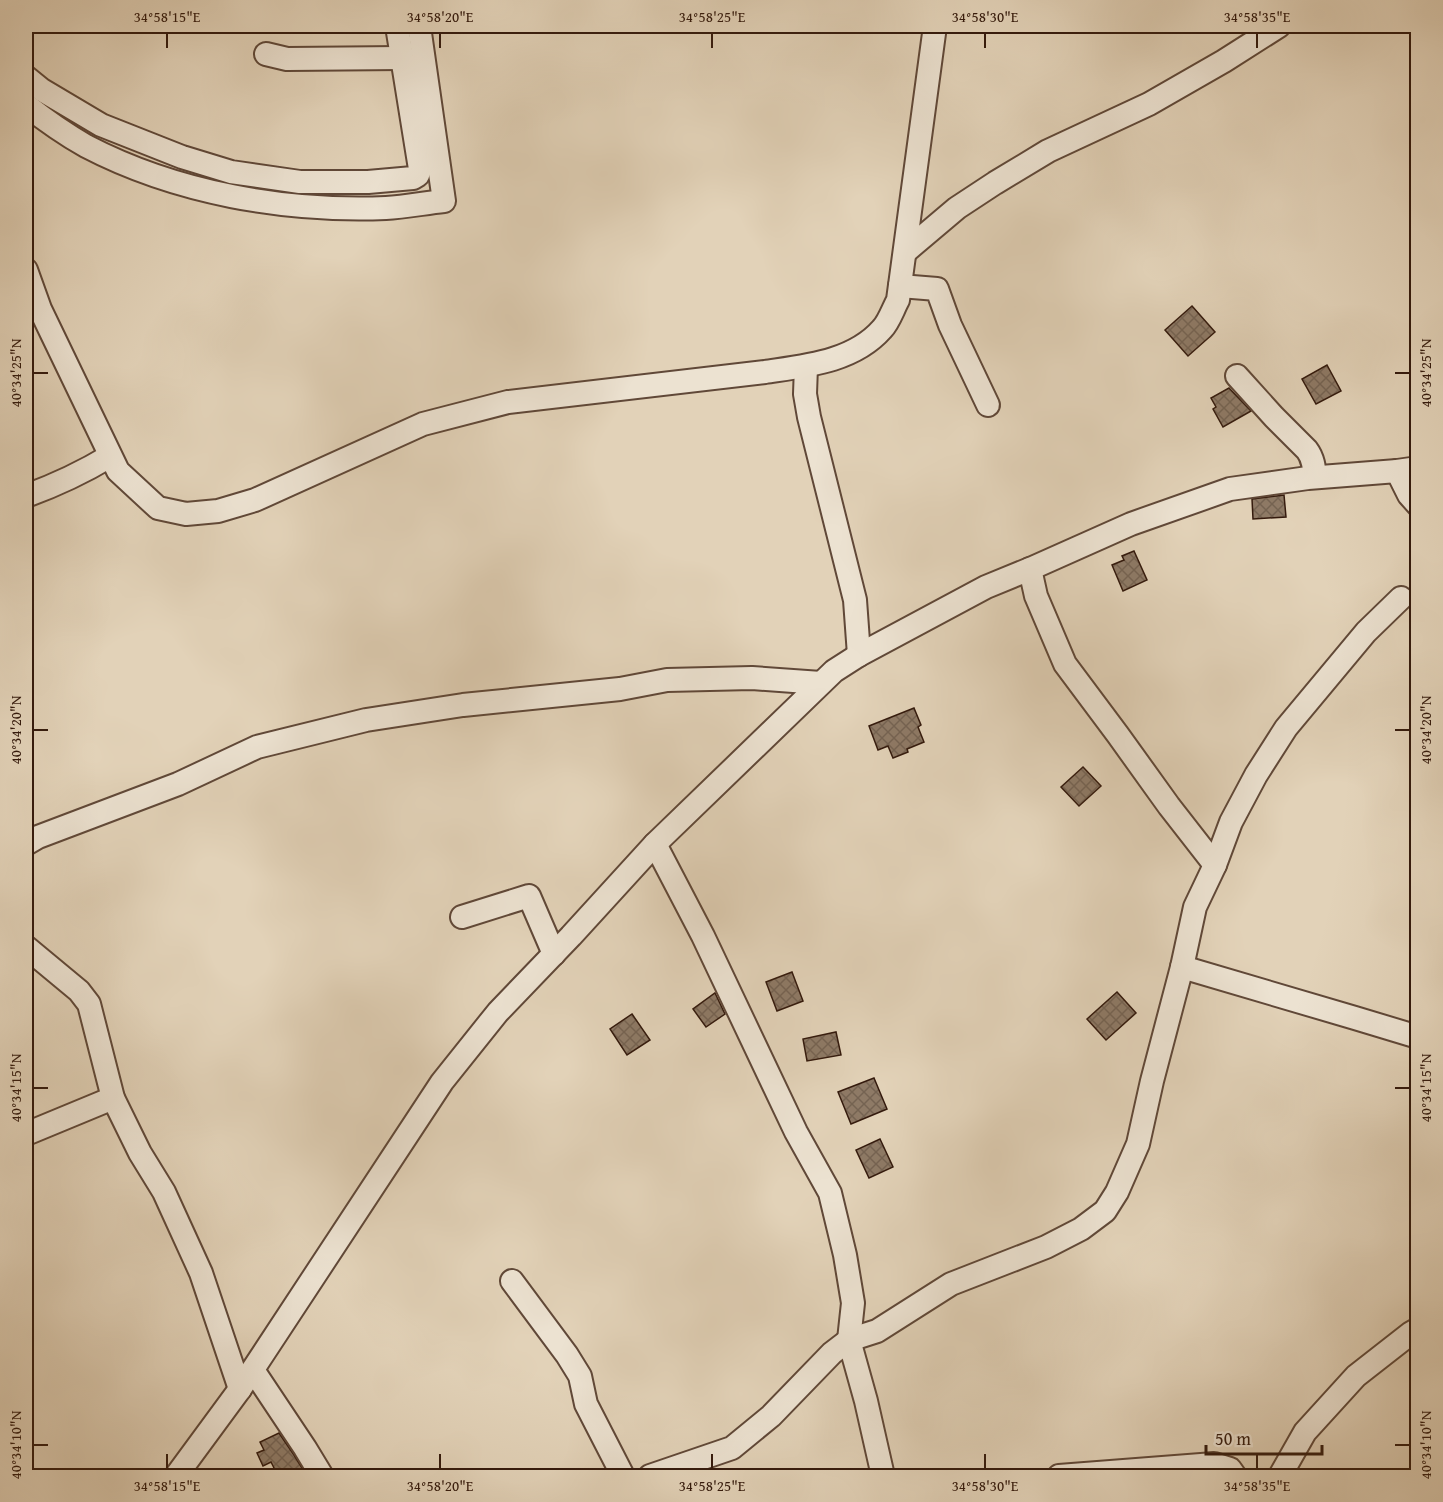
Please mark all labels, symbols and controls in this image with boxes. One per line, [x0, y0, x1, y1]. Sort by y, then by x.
text: 34°58'15"E [134, 6, 201, 27]
text: 34°58'20"E [407, 6, 474, 27]
text: 34°58'25"E [679, 6, 746, 27]
text: 34°58'30"E [952, 6, 1019, 27]
text: 34°58'35"E [1224, 6, 1291, 27]
text: 40°34'25"N [5, 338, 26, 407]
text: 40°34'25"N [1415, 338, 1436, 407]
text: 40°34'20"N [5, 695, 26, 764]
text: 40°34'20"N [1415, 695, 1436, 764]
text: 40°34'15"N [5, 1053, 26, 1122]
text: 40°34'15"N [1415, 1053, 1436, 1122]
text: 40°34'10"N [5, 1410, 26, 1479]
text: 40°34'10"N [1415, 1410, 1436, 1479]
scale bar [1206, 1418, 1322, 1456]
text: 50 m [1215, 1425, 1251, 1452]
text: 34°58'15"E [134, 1475, 201, 1496]
text: 34°58'20"E [407, 1475, 474, 1496]
text: 34°58'25"E [679, 1475, 746, 1496]
text: 34°58'30"E [952, 1475, 1019, 1496]
text: 34°58'35"E [1224, 1475, 1291, 1496]

